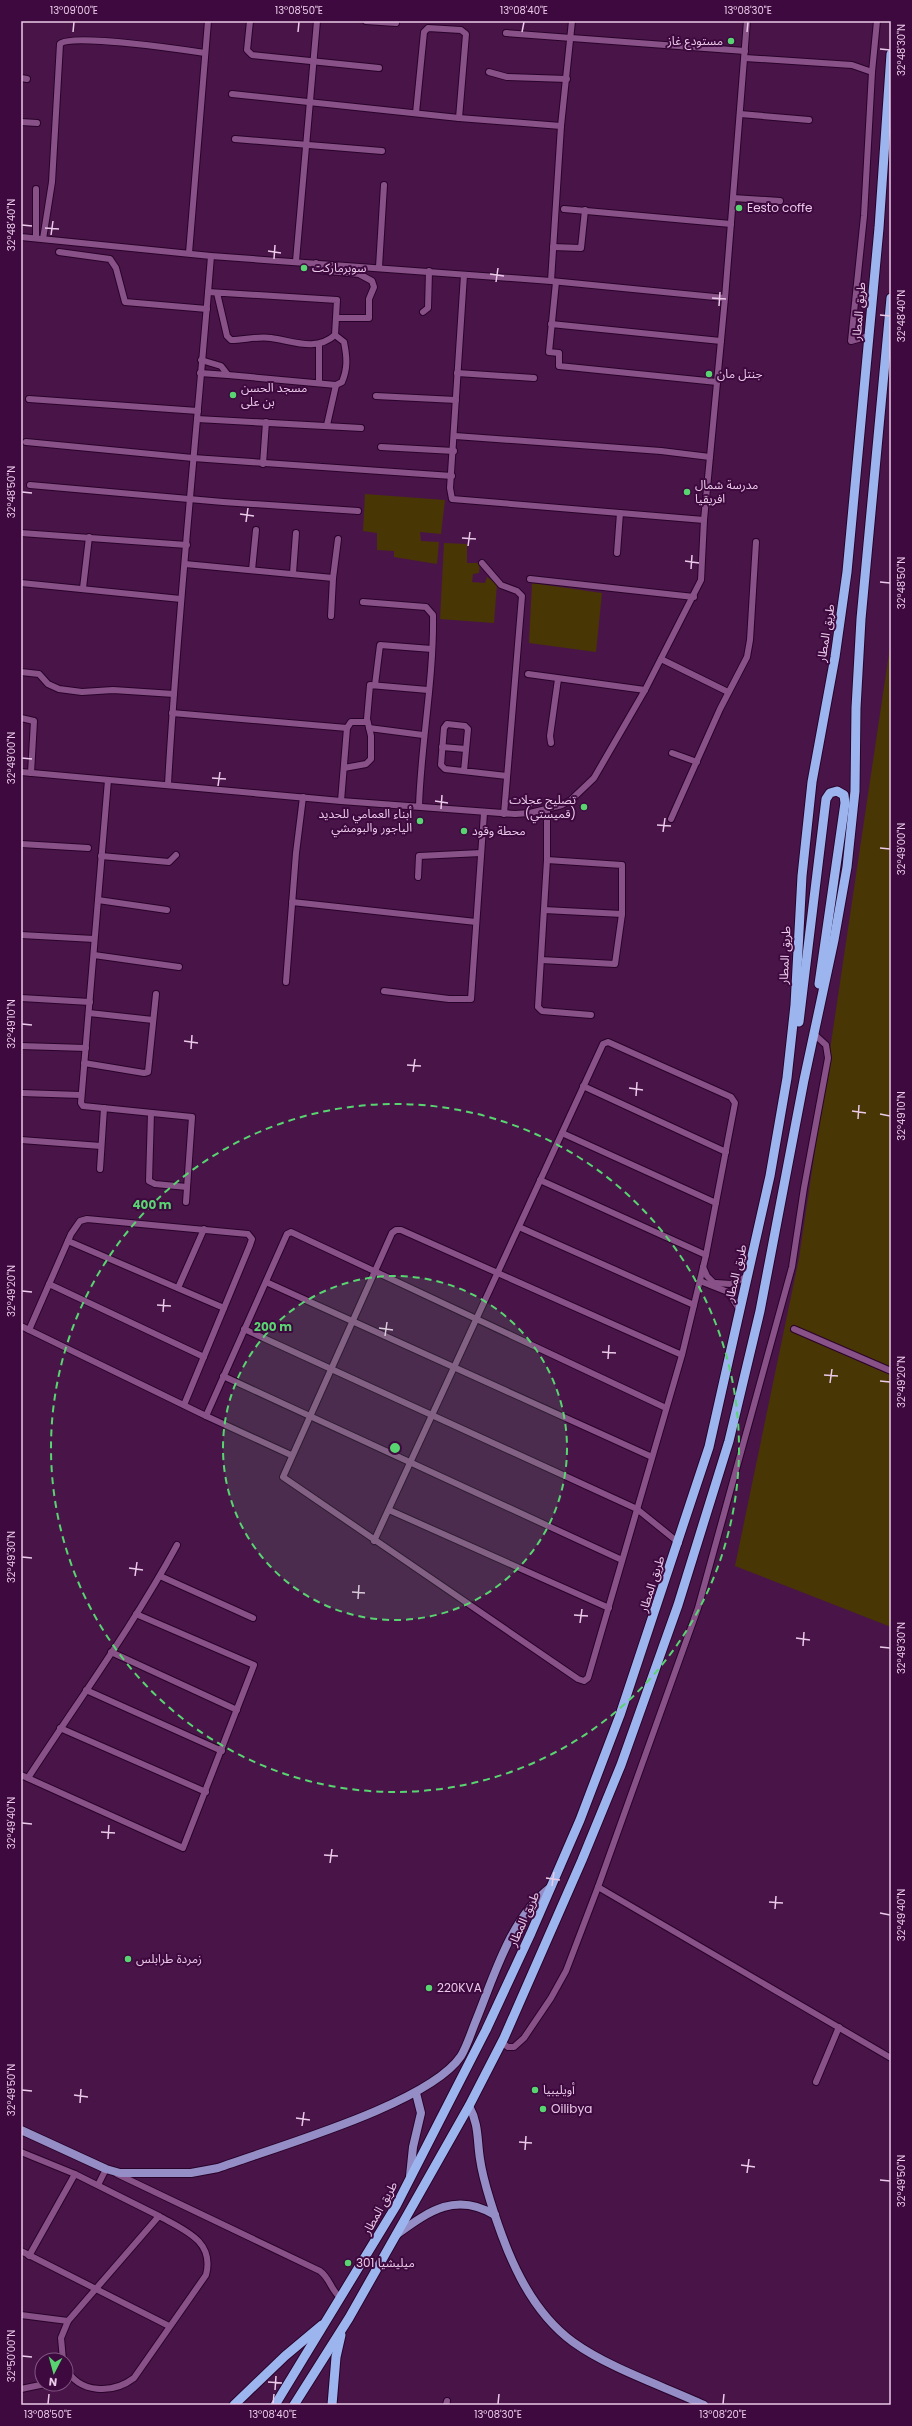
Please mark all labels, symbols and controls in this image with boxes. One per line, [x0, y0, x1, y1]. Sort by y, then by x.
text: 13°09'00"E [50, 3, 98, 18]
text: 13°08'50"E [275, 3, 323, 18]
text: 13°08'40"E [500, 3, 548, 18]
text: 13°08'30"E [724, 3, 772, 18]
text: 32°48'30"N [894, 24, 909, 76]
place label: مستودع غاز [666, 32, 723, 50]
marker: مستودع غاز [726, 36, 736, 46]
text: 32°48'40"N [4, 199, 19, 251]
place label: Eesto coffe [747, 199, 812, 216]
marker: Eesto coffe [734, 203, 744, 213]
place label: سوبرماركت [312, 259, 366, 276]
marker: سوبرماركت [299, 263, 309, 273]
street label: طريق المطار [847, 281, 870, 342]
text: 32°48'40"N [894, 290, 909, 342]
place label: جنتل مان [717, 365, 763, 382]
marker: جنتل مان [704, 369, 714, 379]
place label: مسجد الحسن بن على [241, 379, 307, 410]
marker: مسجد الحسن بن على [228, 390, 238, 400]
text: 32°48'50"N [4, 466, 19, 518]
place label: مدرسة شمال افريقيا [695, 476, 758, 507]
marker: مدرسة شمال افريقيا [682, 487, 692, 497]
text: 32°48'50"N [894, 557, 909, 609]
street label: طريق المطار [812, 603, 838, 664]
text: 32°49'00"N [4, 732, 19, 784]
place label: تصليح عجلات (قميستي) [509, 791, 576, 824]
marker: تصليح عجلات (قميستي) [579, 802, 589, 812]
place label: أبناء العمامي للحديد الياجور والبومشي [318, 805, 412, 838]
marker: أبناء العمامي للحديد الياجور والبومشي [415, 816, 425, 826]
place label: محطة وقود [472, 822, 526, 839]
text: 32°49'00"N [894, 823, 909, 875]
marker: محطة وقود [459, 826, 469, 836]
street label: طريق المطار [774, 925, 795, 986]
text: 32°49'10"N [4, 999, 19, 1049]
text: 32°49'10"N [894, 1091, 909, 1141]
text: 400 m [132, 1196, 172, 1213]
street label: طريق المطار [720, 1243, 750, 1304]
text: 32°49'20"N [4, 1265, 19, 1317]
text: 200 m [254, 1318, 292, 1335]
text: 32°49'20"N [894, 1356, 909, 1408]
centre of rings [388, 1441, 402, 1455]
text: 32°49'30"N [4, 1531, 19, 1583]
street label: طريق المطار [634, 1553, 669, 1615]
text: 32°49'30"N [894, 1622, 909, 1674]
text: 32°49'40"N [4, 1797, 19, 1849]
street label: طريق المطار [504, 1889, 543, 1950]
text: 32°49'40"N [894, 1889, 909, 1941]
place label: زمردة طرابلس [136, 1950, 202, 1967]
marker: زمردة طرابلس [123, 1954, 133, 1964]
place label: 220KVA [437, 1979, 482, 1996]
marker: 220KVA [424, 1983, 434, 1993]
text: 32°49'50"N [4, 2064, 19, 2116]
place label: أويليبيا [543, 2081, 575, 2098]
marker: أويليبيا [530, 2085, 540, 2095]
place label: Oilibya [551, 2100, 592, 2117]
marker: Oilibya [538, 2104, 548, 2114]
text: 32°49'50"N [894, 2155, 909, 2207]
street label: طريق المطار [358, 2178, 401, 2238]
place label: ميليشيا 301 [356, 2254, 415, 2271]
marker: ميليشيا 301 [343, 2258, 353, 2268]
text: 32°50'00"N [4, 2330, 19, 2382]
north arrow [34, 2352, 74, 2392]
text: N [48, 2374, 58, 2390]
text: 13°08'50"E [24, 2407, 72, 2422]
text: 13°08'40"E [249, 2407, 297, 2422]
text: 13°08'30"E [474, 2407, 522, 2422]
text: 13°08'20"E [699, 2407, 747, 2422]

